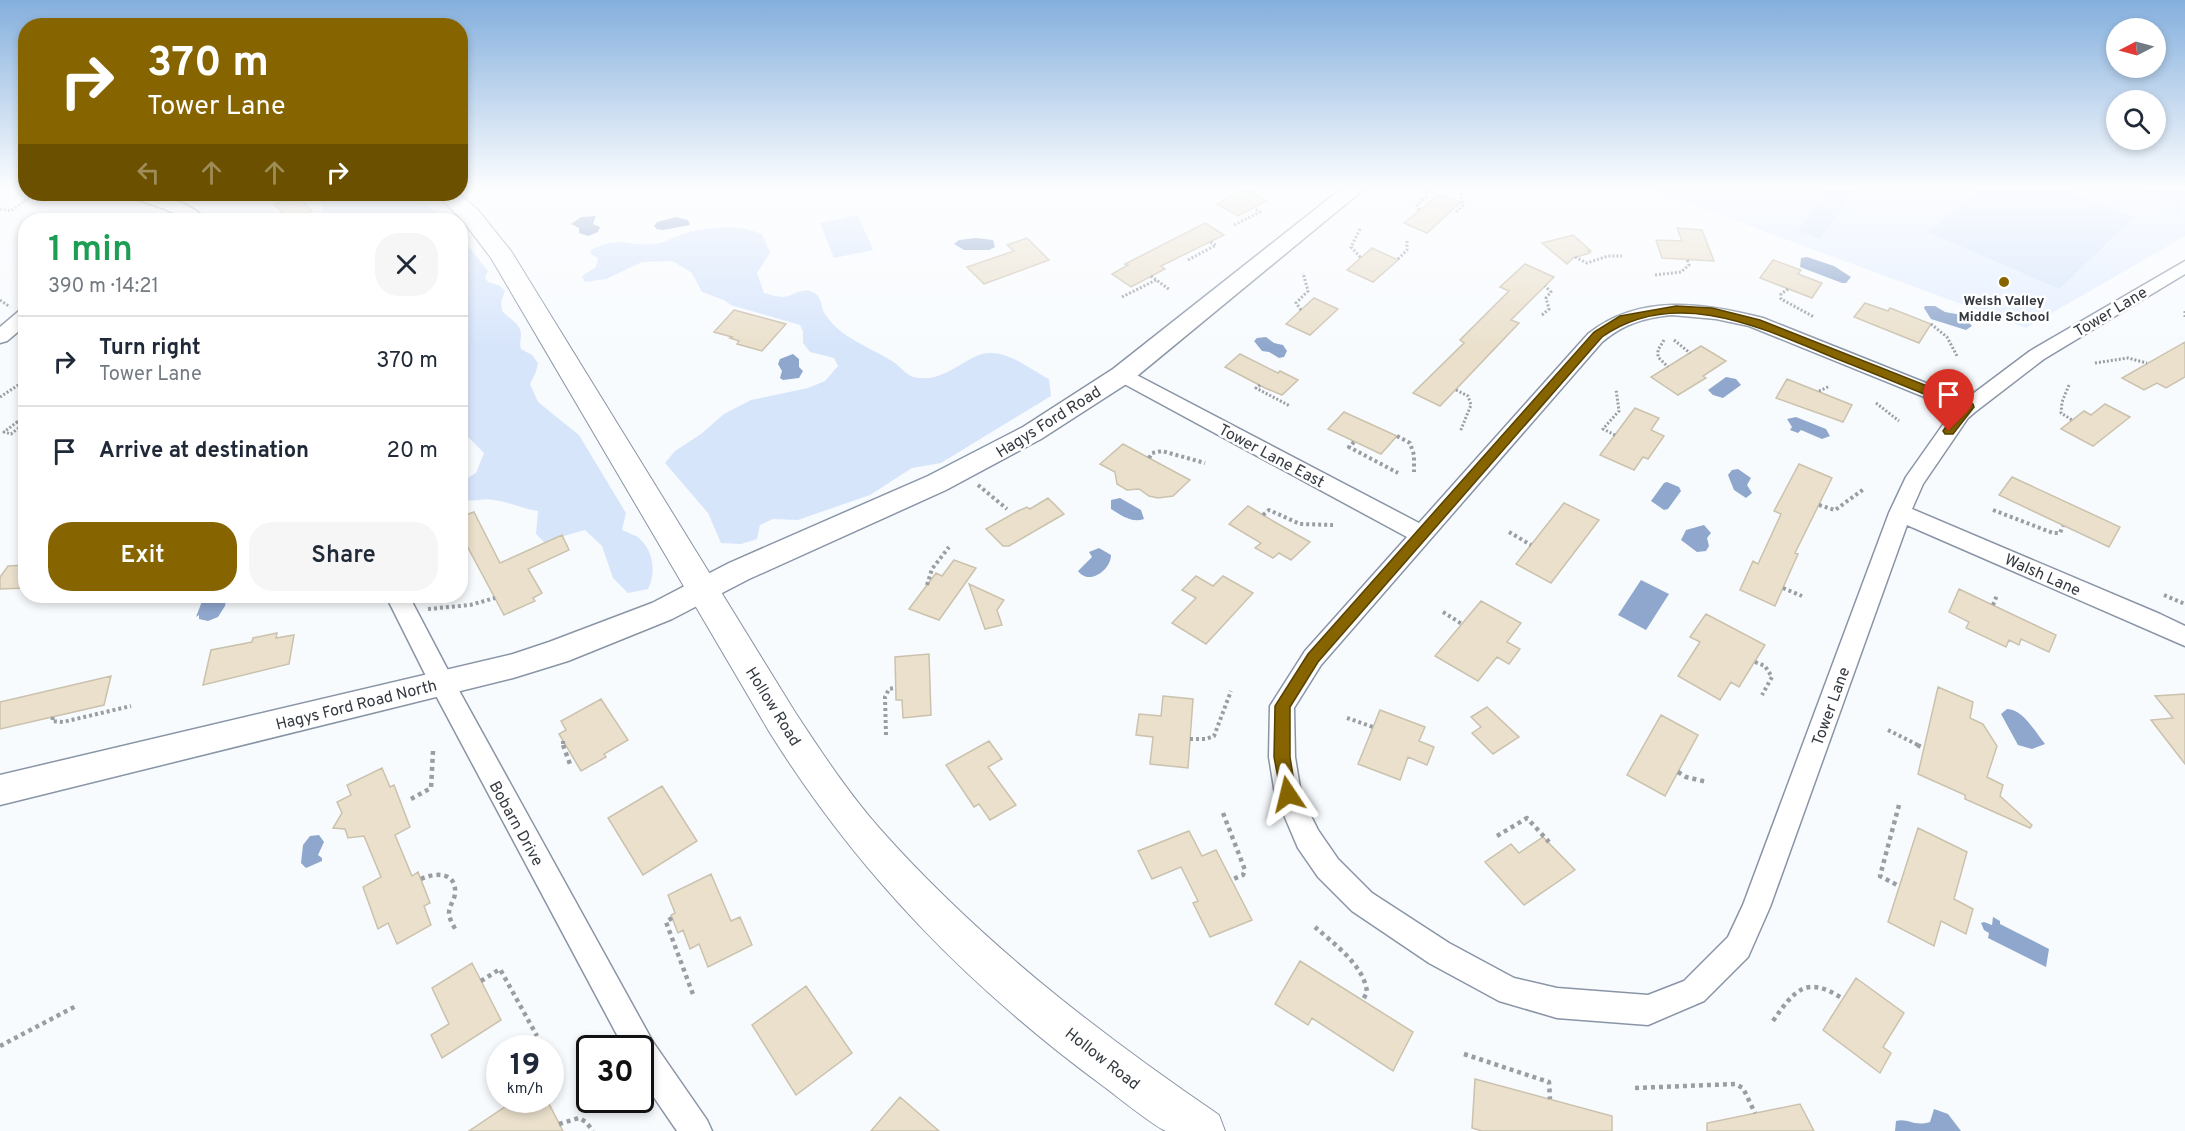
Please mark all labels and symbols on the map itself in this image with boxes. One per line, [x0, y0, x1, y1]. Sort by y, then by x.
north arrow [2106, 18, 2166, 78]
marker: Welsh Valley Middle School [1997, 275, 2011, 289]
street label: Tower Lane [2071, 283, 2151, 342]
place label: Welsh Valley Middle School [1958, 293, 2050, 326]
pin [1923, 369, 1974, 431]
street label: Hagys Ford Road [993, 382, 1105, 463]
street label: Tower Lane East [1215, 420, 1327, 493]
street label: Walsh Lane [2001, 550, 2083, 602]
street label: Hollow Road [740, 664, 805, 750]
street label: Tower Lane [1808, 665, 1855, 749]
street label: Hagys Ford Road North [274, 676, 439, 736]
position arrow [1256, 762, 1320, 826]
street label: Bobarn Drive [484, 778, 547, 870]
street label: Hollow Road [1060, 1024, 1143, 1095]
speed limit sign: 30 [576, 1035, 654, 1113]

